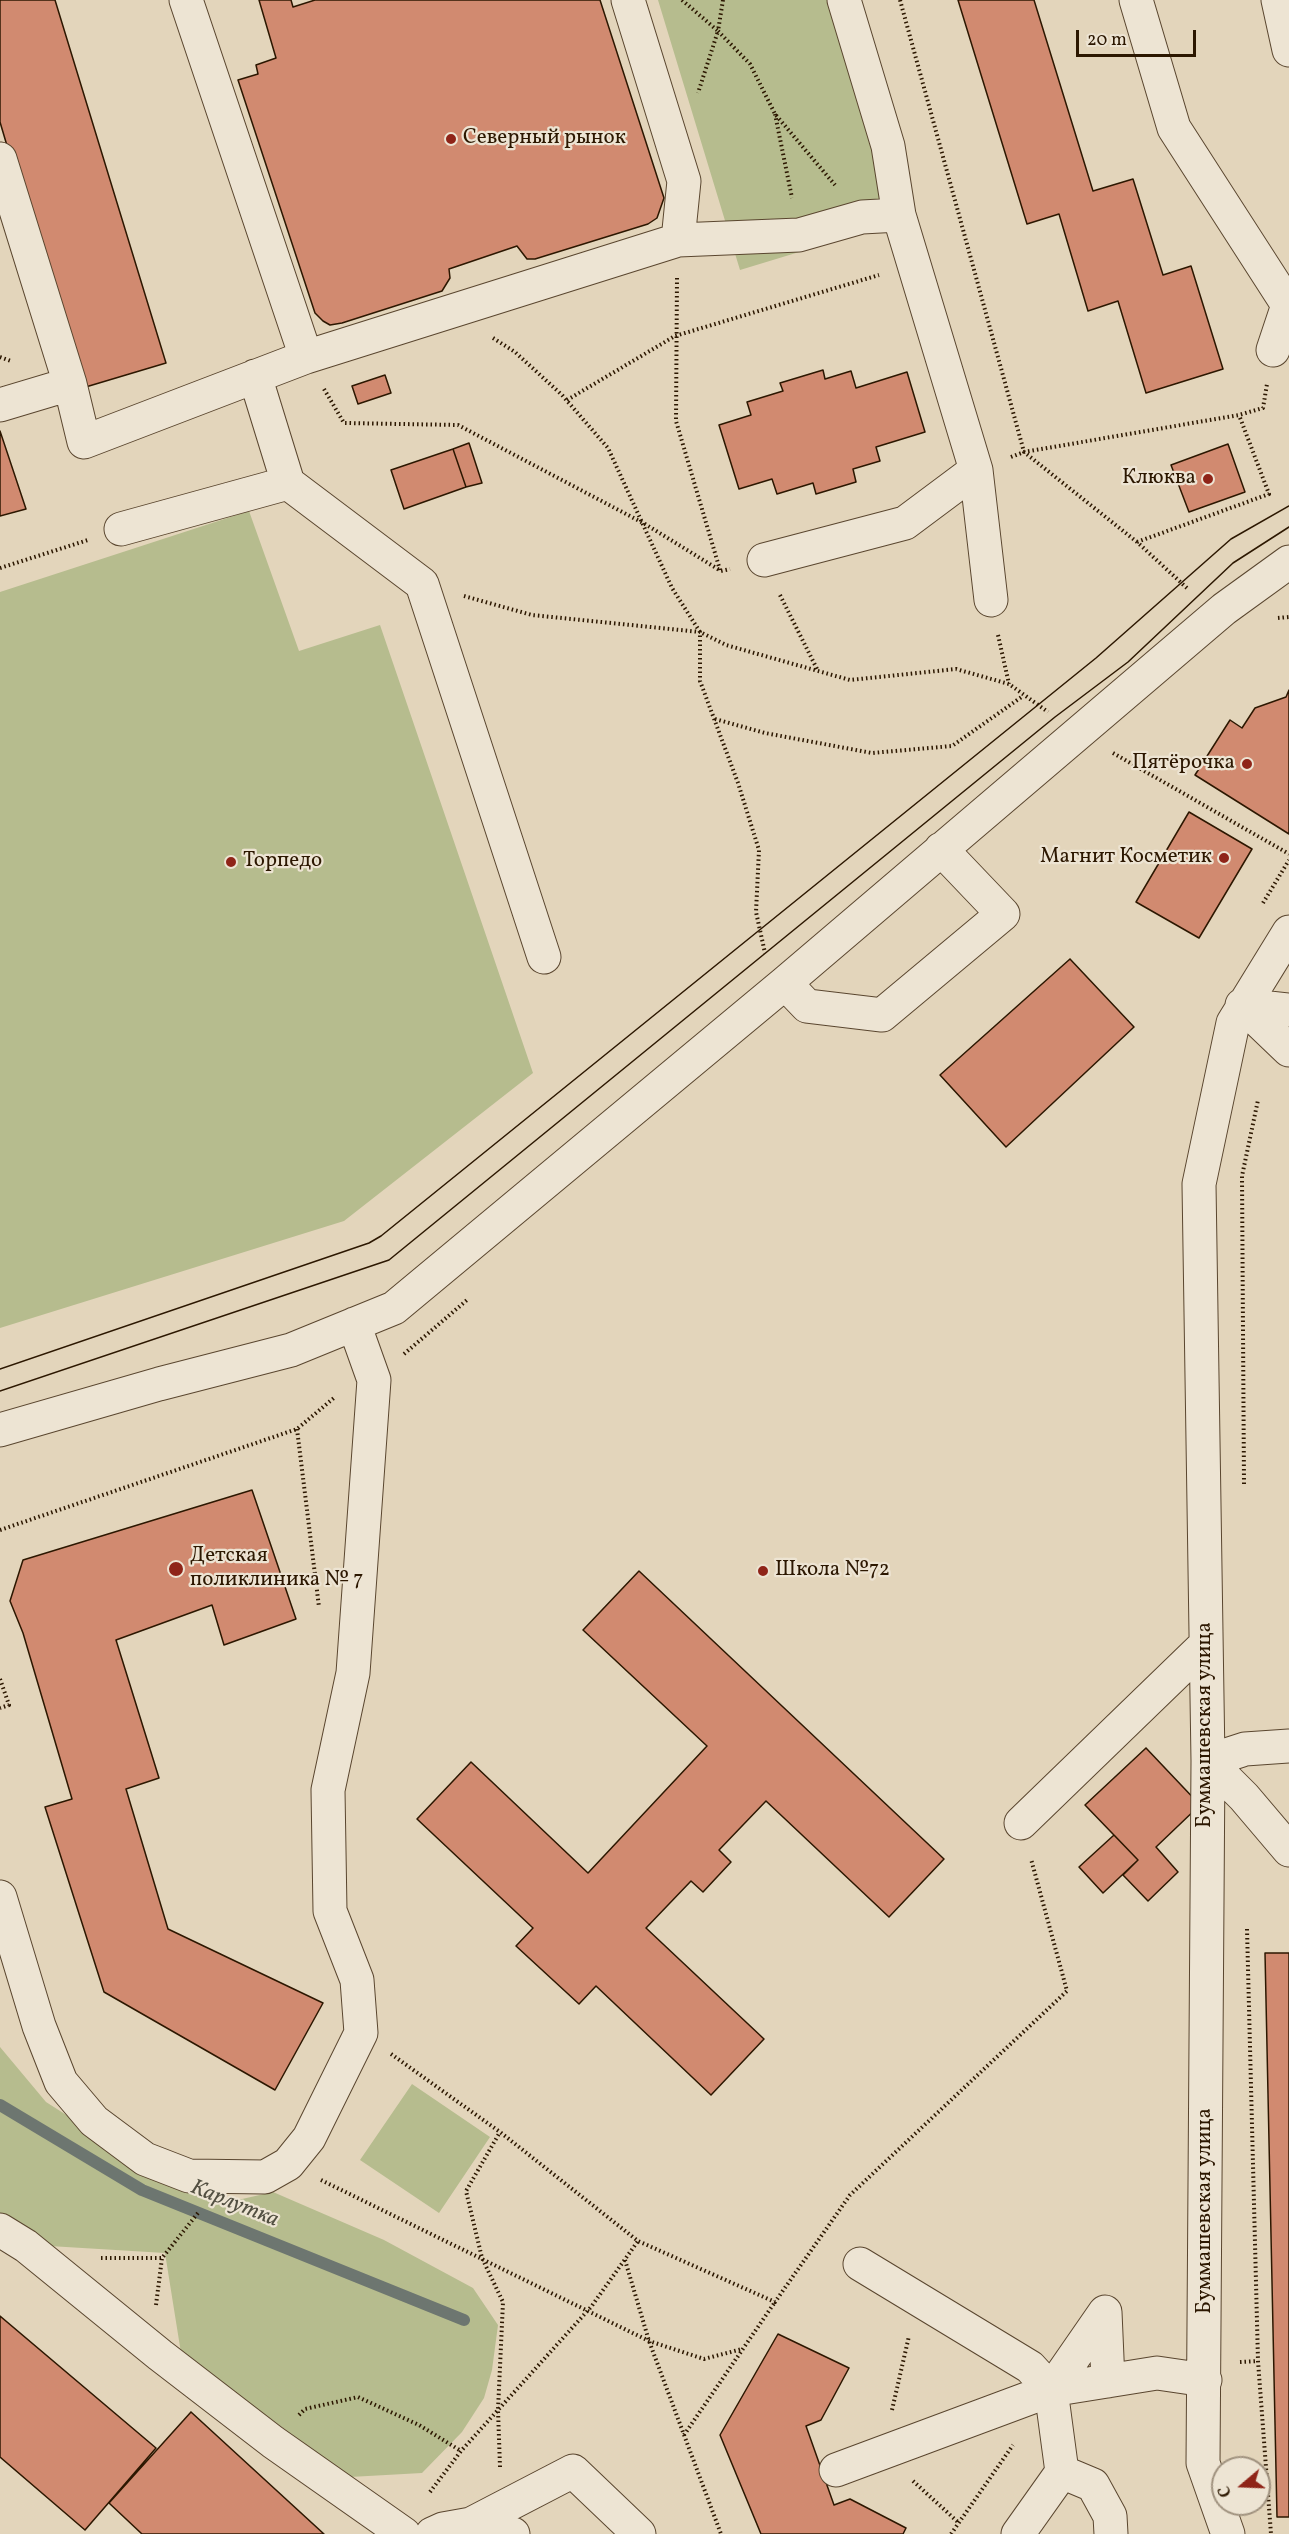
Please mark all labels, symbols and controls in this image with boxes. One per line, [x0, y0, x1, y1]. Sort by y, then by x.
scale bar [1079, 18, 1199, 56]
text: 20 m [1087, 28, 1127, 53]
place label: Северный рынок [463, 126, 626, 152]
marker: Северный рынок [444, 132, 458, 146]
place label: Клюква [1122, 466, 1196, 492]
marker: Клюква [1201, 472, 1215, 486]
place label: Пятёрочка [1132, 751, 1235, 777]
marker: Пятёрочка [1240, 757, 1254, 771]
place label: Магнит Косметик [1040, 845, 1212, 871]
place label: Торпедо [243, 849, 322, 875]
marker: Магнит Косметик [1217, 851, 1231, 865]
marker: Торпедо [224, 855, 238, 869]
place label: Детская поликлиника № 7 [190, 1544, 363, 1594]
place label: Школа №72 [775, 1558, 890, 1584]
marker: Детская поликлиника № 7 [167, 1560, 185, 1578]
marker: Школа №72 [756, 1564, 770, 1578]
street label: Буммашевская улица [1193, 1622, 1219, 1828]
street label: Буммашевская улица [1193, 2108, 1219, 2314]
water label: Карлутка [186, 2175, 282, 2235]
north arrow [1211, 2456, 1271, 2516]
text: С [1214, 2483, 1238, 2500]

